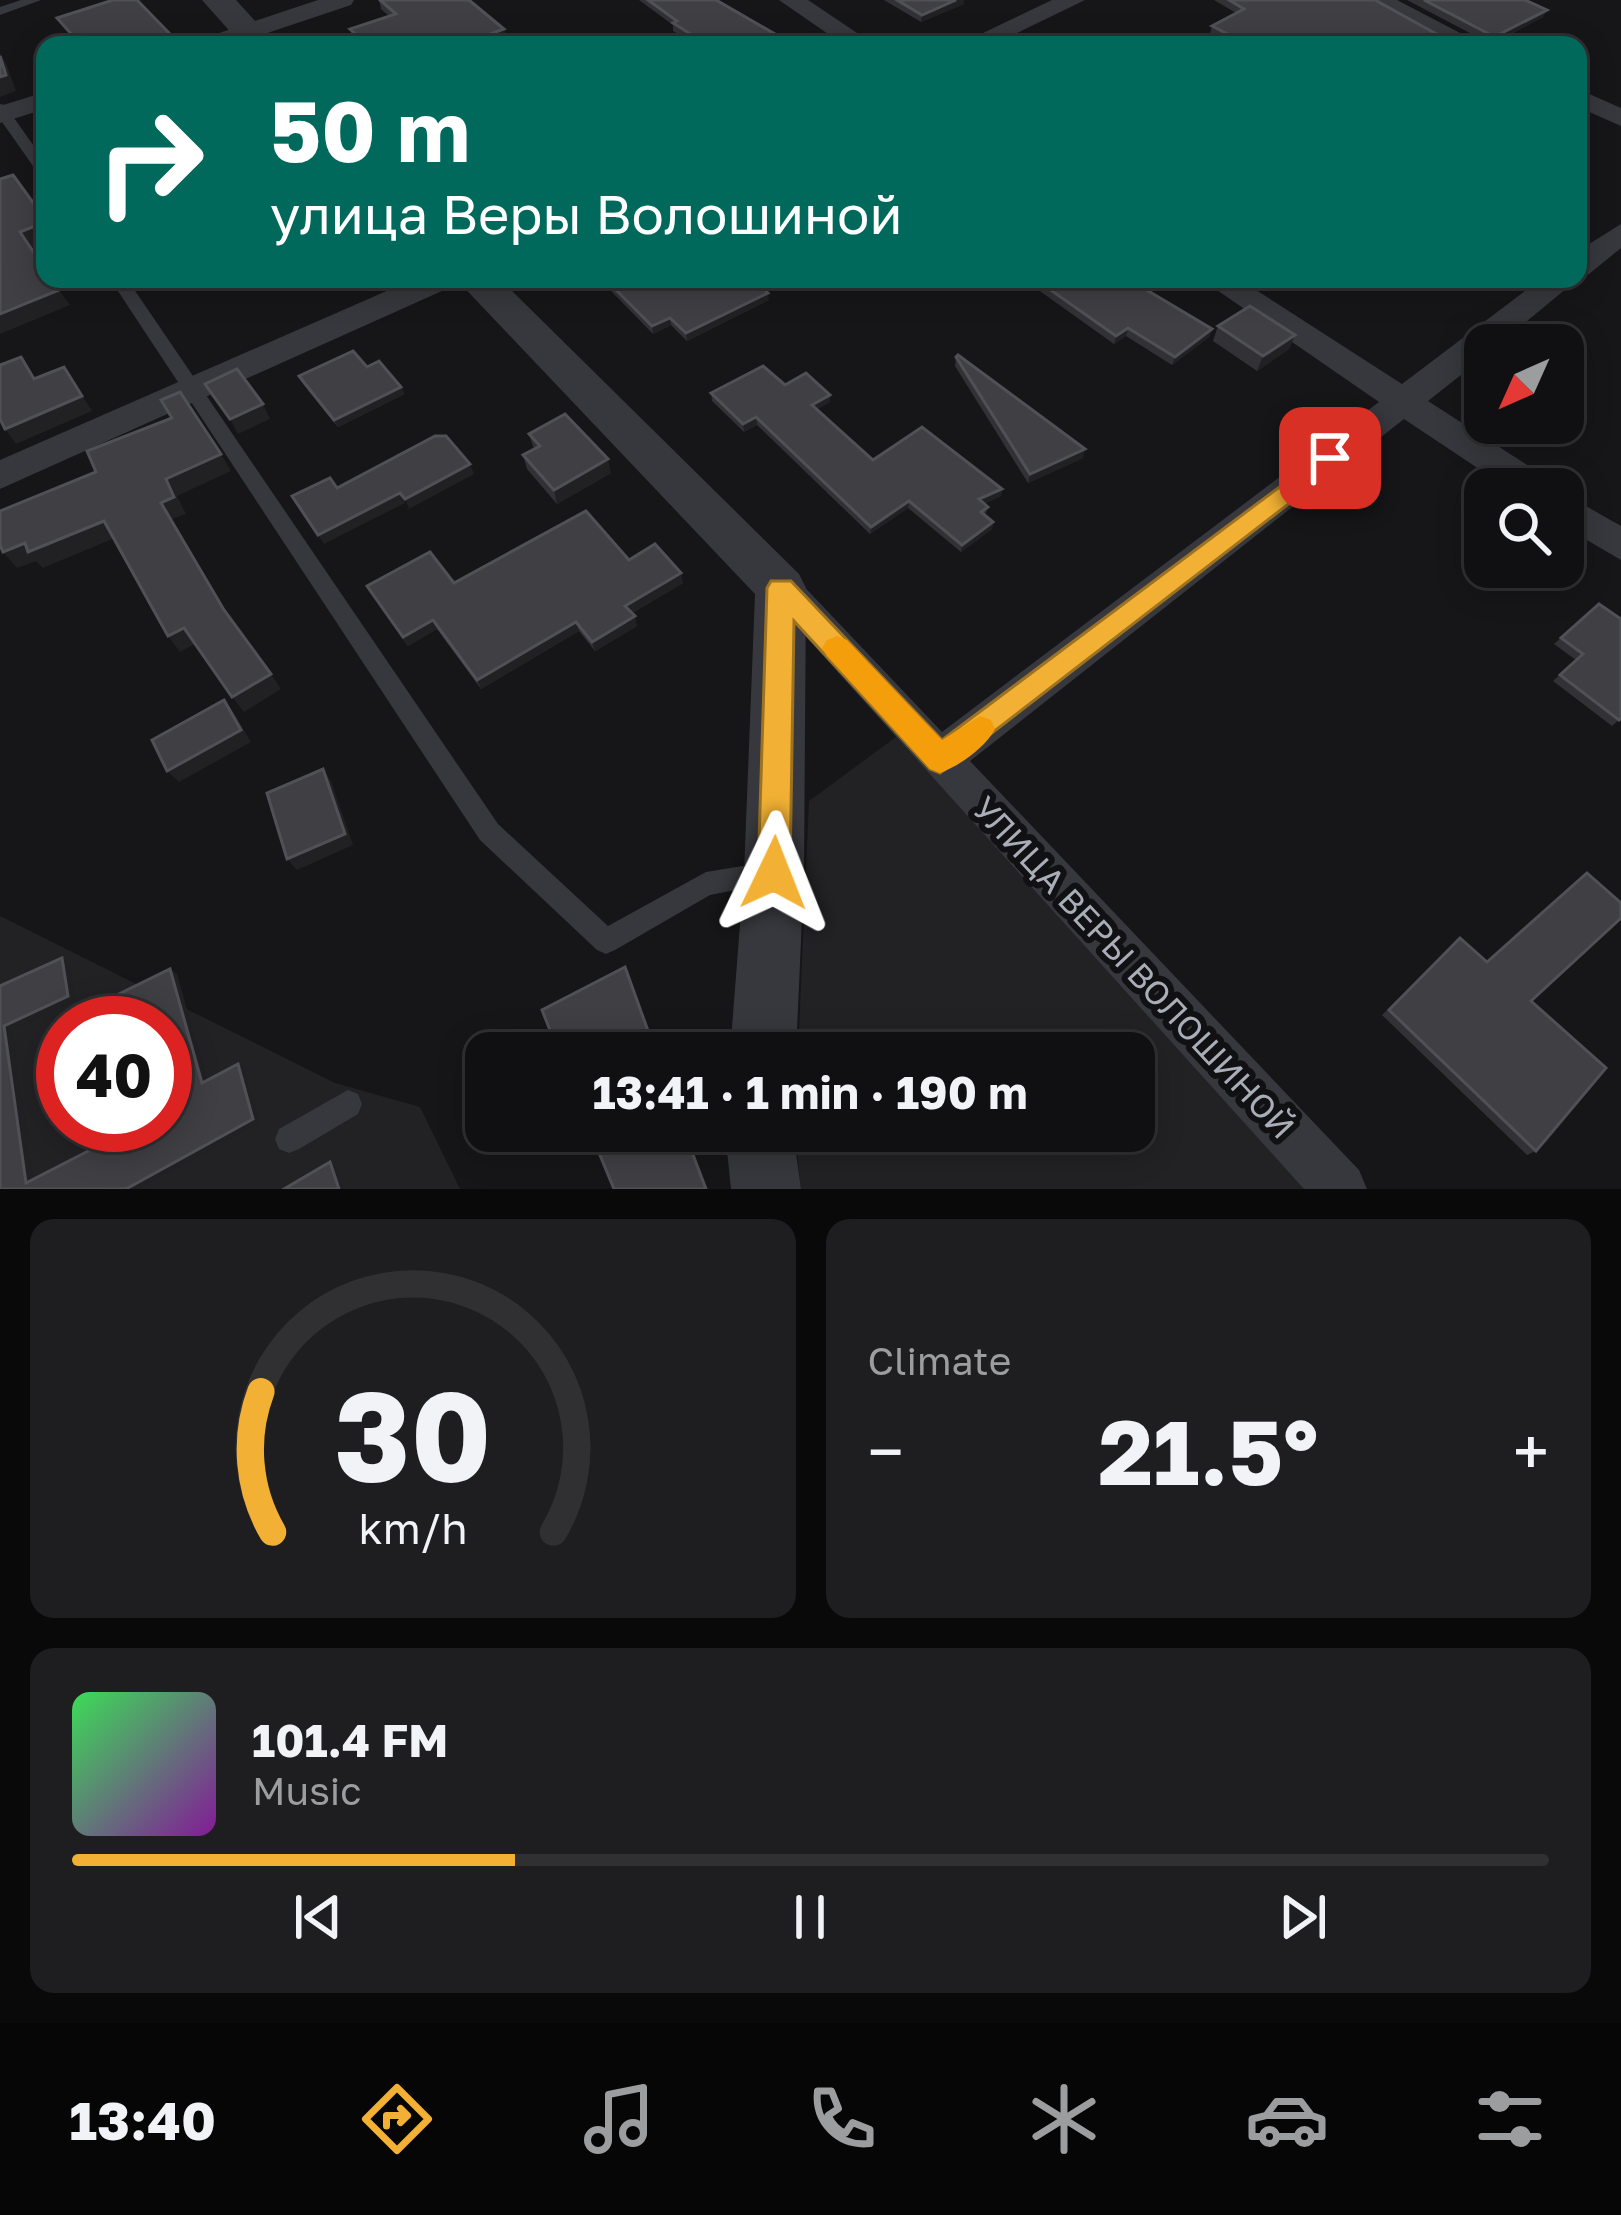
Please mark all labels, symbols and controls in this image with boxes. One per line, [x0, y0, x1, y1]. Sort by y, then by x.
text: 50 m [270, 80, 470, 180]
icon: right [72, 84, 228, 240]
text: улица Веры Волошиной [270, 181, 902, 246]
north arrow [1464, 324, 1584, 444]
map controls [1464, 324, 1584, 588]
pin [1279, 407, 1381, 509]
icon: arrive [1297, 425, 1363, 491]
button: search [1464, 468, 1584, 588]
street label: УЛИЦА ВЕРЫ ВОЛОШИНОЙ [965, 788, 1303, 1146]
position arrow [711, 810, 837, 936]
speed limit sign: 40 [36, 996, 192, 1152]
text: 13:41 · 1 min · 190 m [592, 1065, 1028, 1119]
text: Climate [868, 1337, 1011, 1384]
text: 30 [334, 1359, 491, 1508]
text: 21.5° [1098, 1397, 1318, 1505]
text: − [868, 1411, 904, 1491]
text: + [1513, 1411, 1549, 1491]
text: km/h [358, 1501, 467, 1552]
text: 101.4 FM [252, 1713, 448, 1767]
text: Music [252, 1767, 362, 1814]
icon: previous [285, 1884, 351, 1950]
icon: pause [777, 1884, 843, 1950]
icon: next [1270, 1884, 1336, 1950]
icon: directions [355, 2077, 439, 2161]
icon: music [577, 2077, 661, 2161]
icon: phone [800, 2077, 884, 2161]
icon: climate [1022, 2077, 1106, 2161]
icon: car [1245, 2077, 1329, 2161]
icon: filters [1468, 2077, 1552, 2161]
text: 13:40 [69, 2087, 216, 2152]

